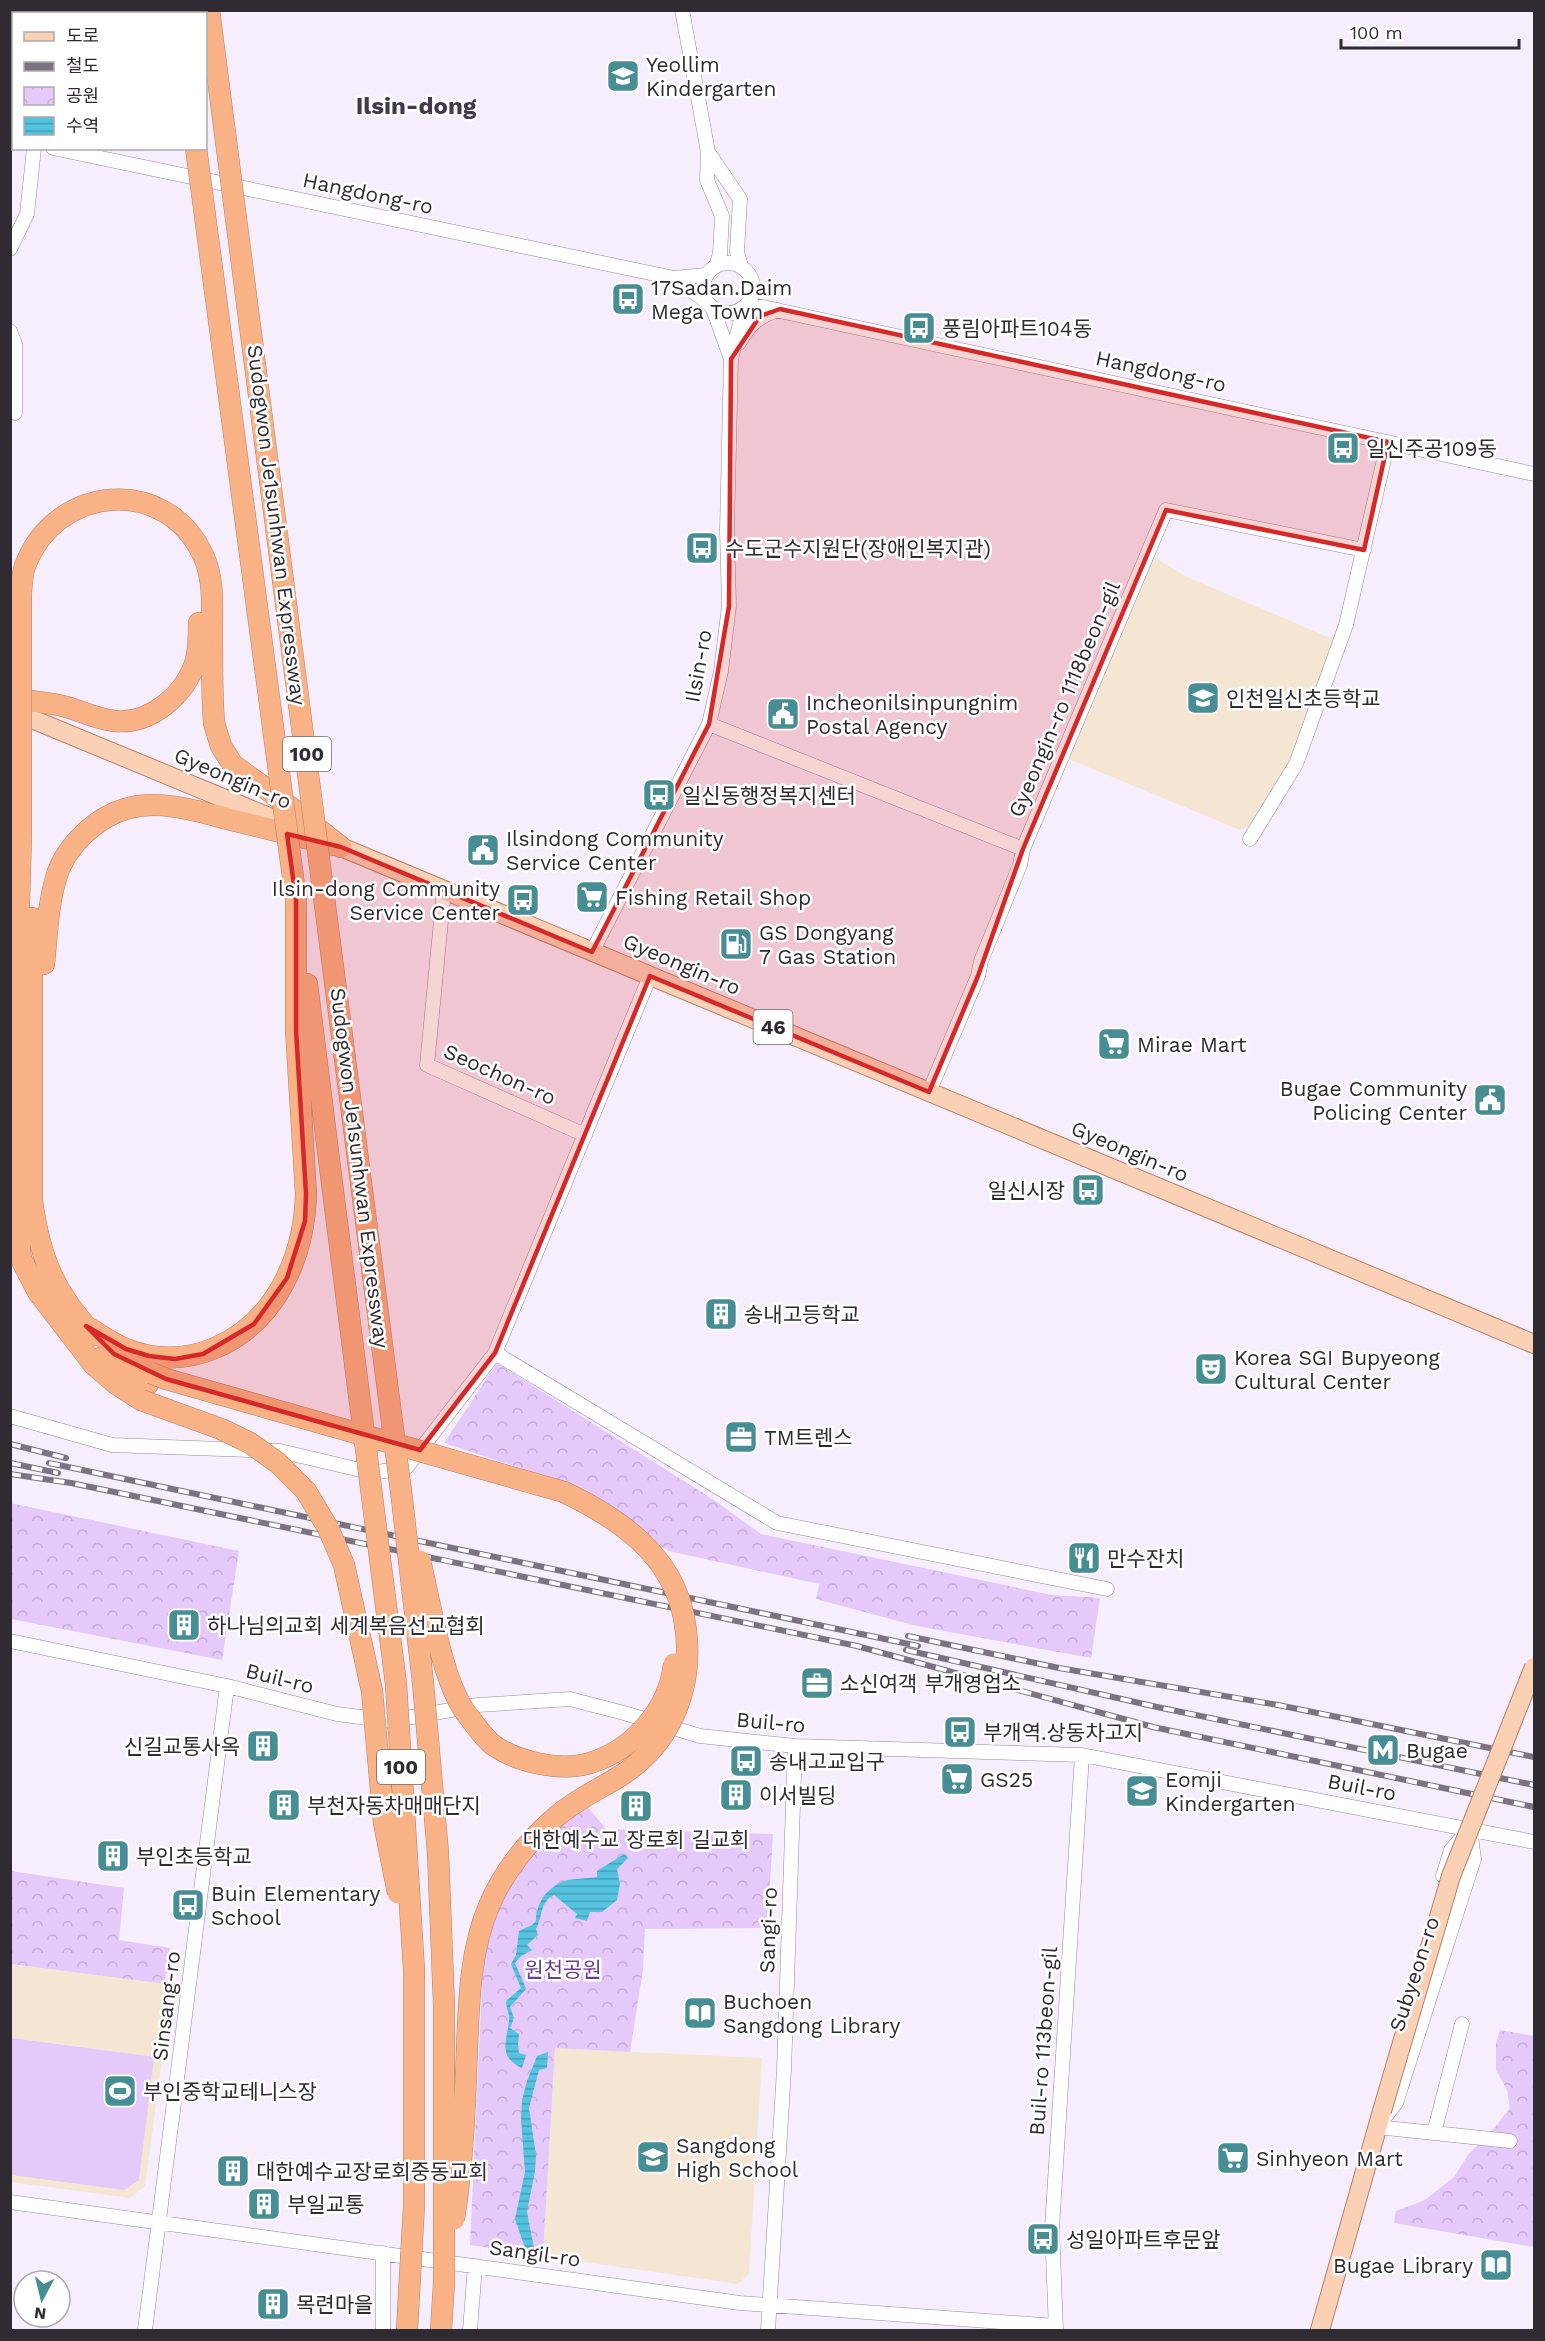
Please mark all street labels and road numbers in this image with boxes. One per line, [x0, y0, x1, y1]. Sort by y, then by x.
street label: Hangdong-ro [300, 167, 436, 219]
street label: Sudogwon Je1sunhwan Expressway [242, 343, 312, 707]
street label: Hangdong-ro [1093, 345, 1229, 397]
street label: Gyeongin-ro 1118beon-gil [1003, 577, 1125, 821]
street label: Ilsin-ro [679, 628, 717, 704]
road number: 100 [283, 737, 331, 771]
street label: Gyeongin-ro [171, 742, 295, 814]
street label: Gyeongin-ro [620, 928, 744, 1000]
street label: Sudogwon Je1sunhwan Expressway [325, 986, 395, 1350]
road number: 46 [754, 1010, 792, 1044]
street label: Seochon-ro [440, 1038, 560, 1110]
street label: Gyeongin-ro [1068, 1115, 1192, 1187]
street label: Buil-ro [243, 1657, 317, 1699]
street label: Buil-ro [735, 1707, 807, 1737]
road number: 100 [377, 1750, 425, 1784]
street label: Buil-ro [1326, 1768, 1398, 1806]
street label: Sangi-ro [754, 1886, 782, 1974]
street label: Subyeon-ro [1384, 1913, 1444, 2035]
street label: Buil-ro 113beon-gil [1024, 1945, 1062, 2136]
street label: Sinsang-ro [147, 1950, 185, 2062]
street label: Sangil-ro [488, 2234, 582, 2272]

